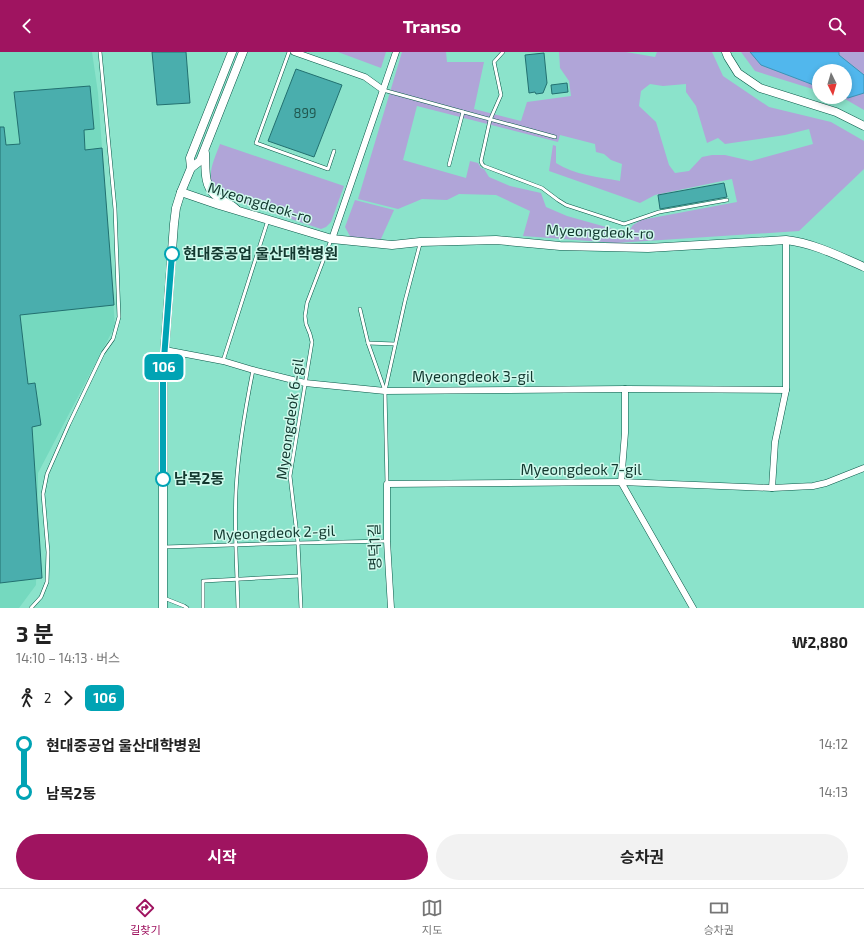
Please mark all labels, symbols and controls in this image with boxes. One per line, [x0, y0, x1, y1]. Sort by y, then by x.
icon: back [16, 15, 38, 37]
text: Transo [403, 15, 461, 37]
icon: search [826, 15, 848, 37]
north arrow [812, 64, 852, 104]
map controls [812, 64, 852, 104]
house number: 899 [294, 105, 316, 121]
street label: Myeongdeok-ro [206, 178, 315, 226]
street label: Myeongdeok-ro [546, 220, 654, 242]
place label: 현대중공업 울산대학병원 [183, 244, 338, 262]
marker: 현대중공업 울산대학병원 [164, 246, 180, 262]
line badge: 106 [141, 354, 187, 380]
street label: Myeongdeok 6-gil [272, 356, 307, 481]
text: 106 [152, 358, 176, 375]
street label: Myeongdeok 3-gil [412, 367, 535, 385]
street label: Myeongdeok 7-gil [520, 460, 642, 478]
place label: 남목2동 [174, 469, 224, 487]
marker: 남목2동 [155, 471, 171, 487]
street label: Myeongdeok 2-gil [213, 521, 336, 543]
street label: 명덕1길 [364, 523, 384, 571]
text: 3 분 [16, 620, 53, 646]
text: ₩2,880 [792, 633, 848, 651]
text: 14:10 – 14:13 · 버스 [16, 650, 120, 666]
icon: walk [16, 687, 38, 709]
icon: forward [57, 687, 79, 709]
text: 106 [93, 689, 116, 706]
text: 2 [44, 690, 51, 706]
text: 현대중공업 울산대학병원 [46, 736, 201, 754]
text: 14:12 [819, 736, 848, 752]
text: 남목2동 [46, 784, 96, 802]
text: 14:13 [819, 784, 848, 800]
button: 시작 [16, 834, 428, 880]
button: 승차권 [436, 834, 848, 880]
tab: 길찾기 [130, 897, 161, 937]
tab: 지도 [421, 897, 443, 937]
tab: 승차권 [703, 897, 734, 937]

